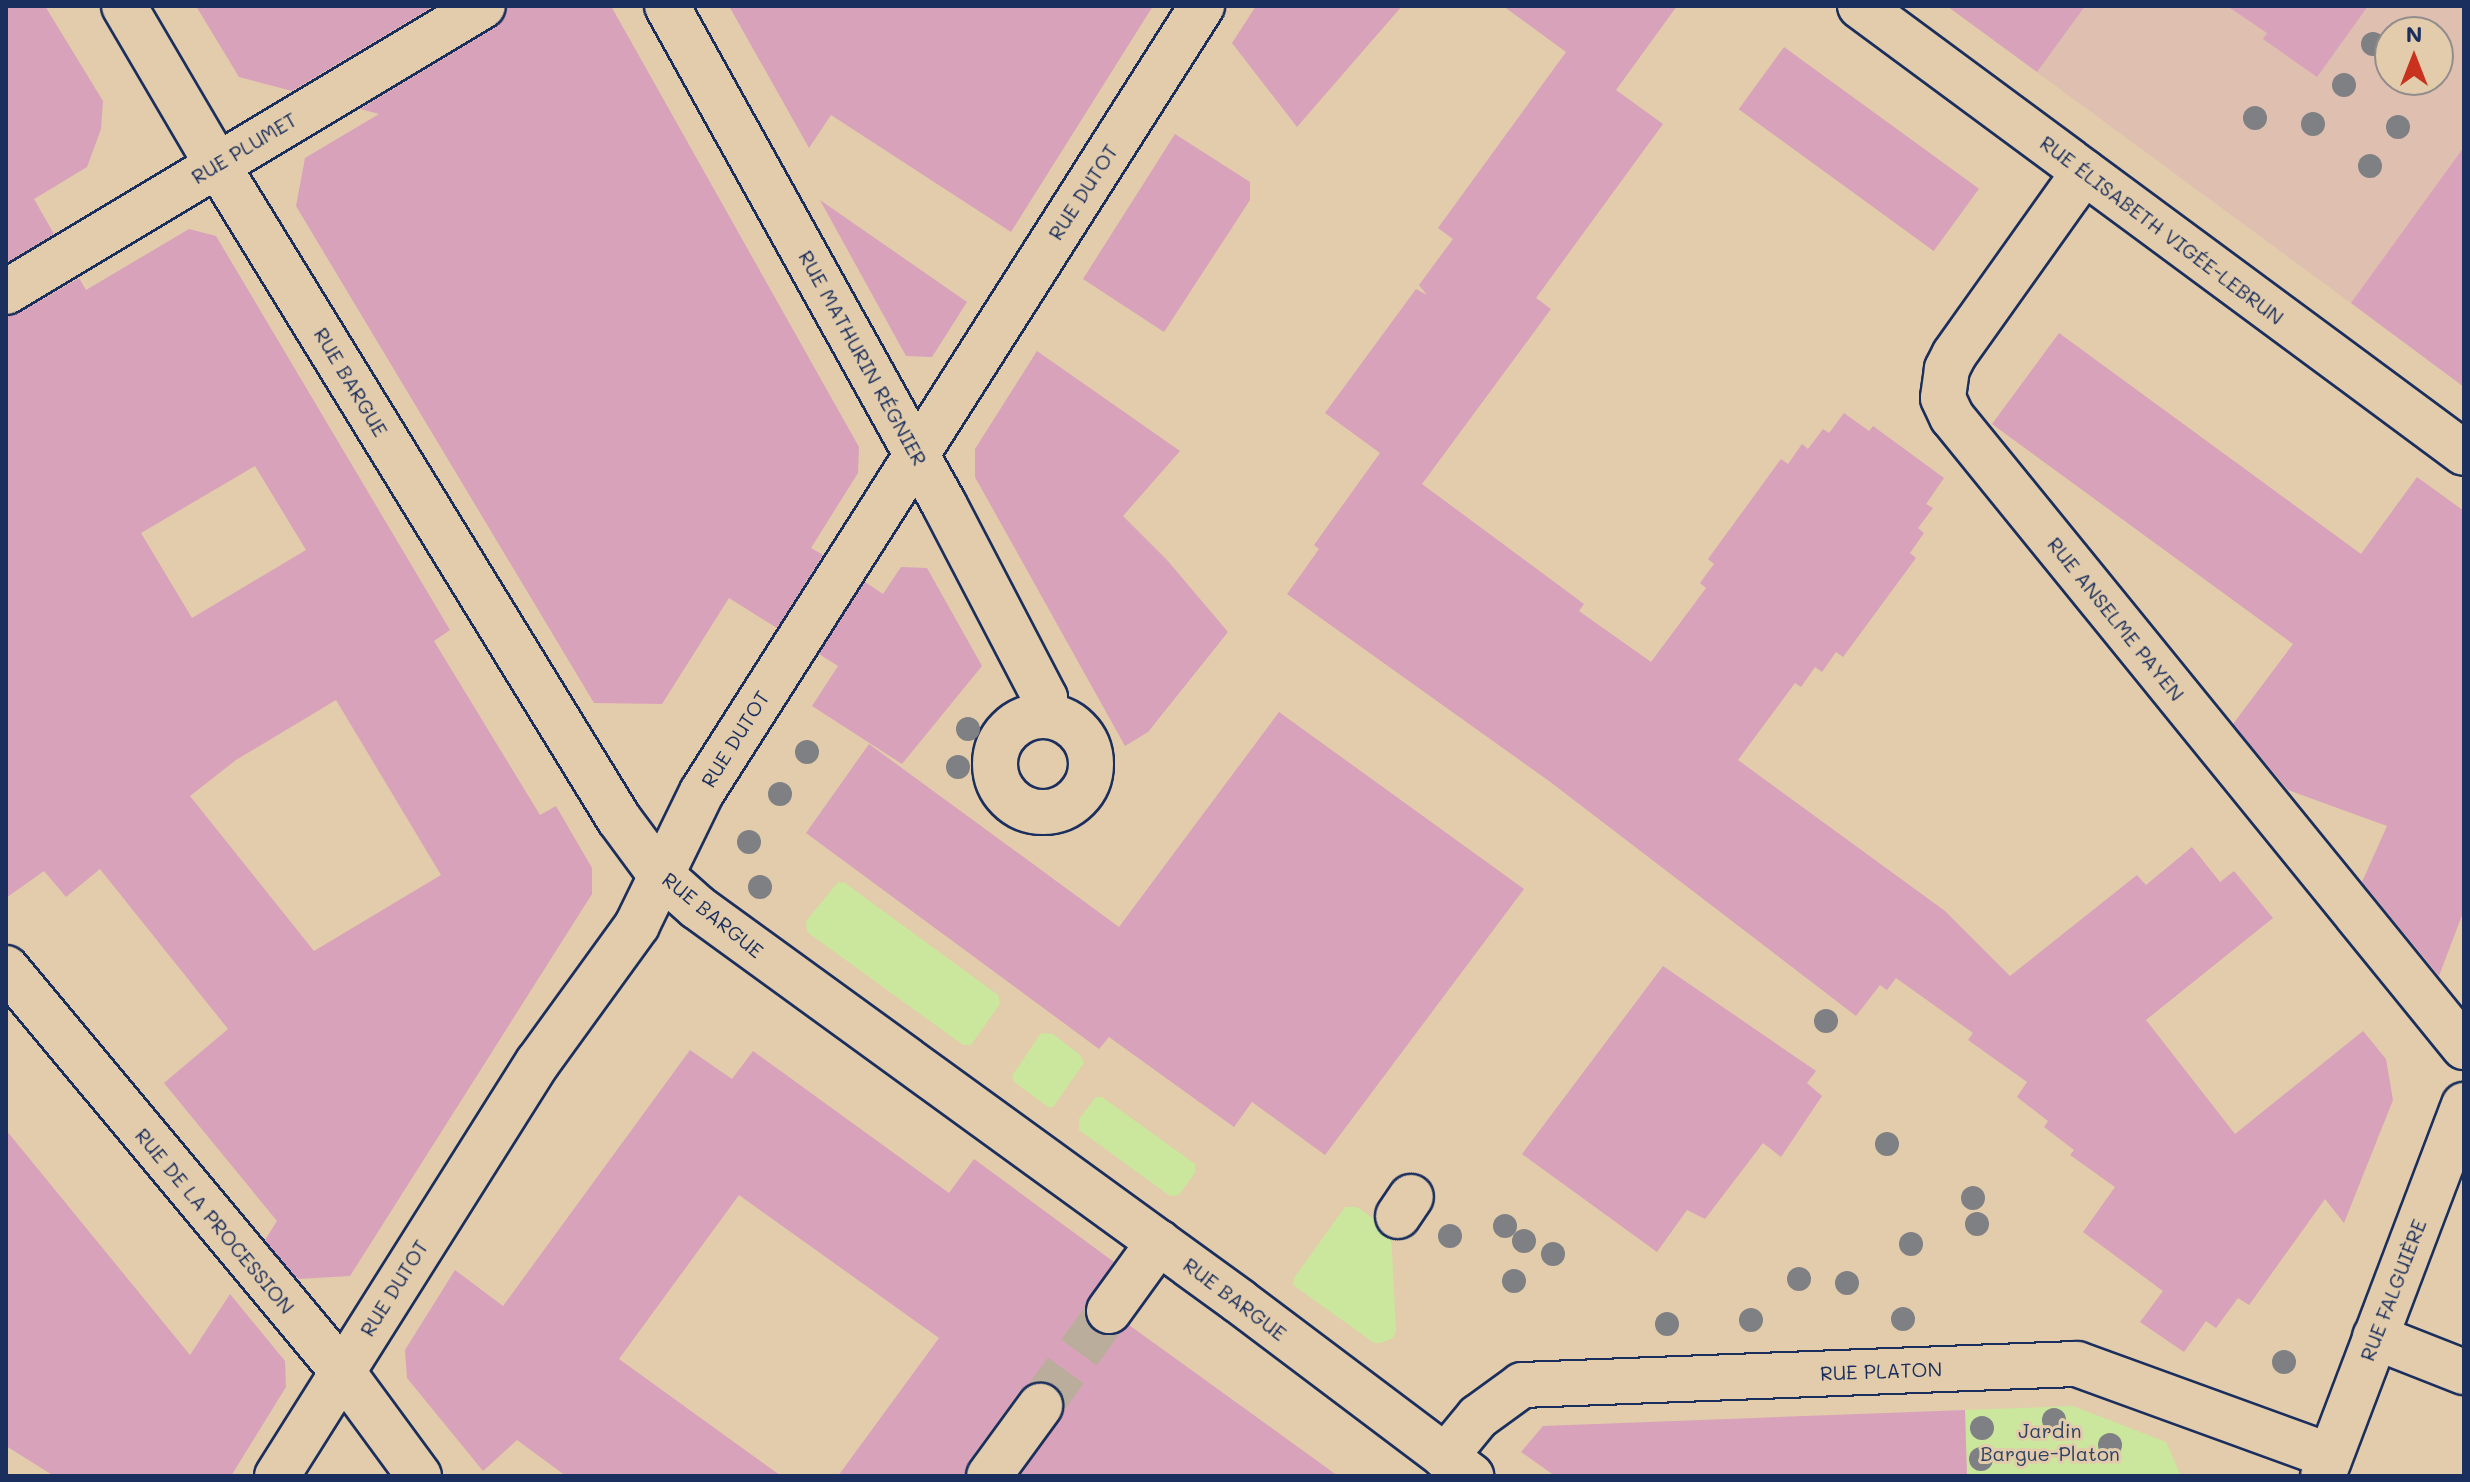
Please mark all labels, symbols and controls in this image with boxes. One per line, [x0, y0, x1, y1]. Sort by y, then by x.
north arrow [2374, 16, 2454, 96]
text: N [2406, 19, 2422, 48]
street label: RUE PLUMET [187, 107, 301, 189]
street label: RUE ÉLISABETH VIGÉE-LEBRUN [2036, 131, 2288, 329]
street label: RUE DUTOT [1043, 140, 1123, 244]
street label: RUE MATHURIN RÉGNIER [794, 246, 932, 470]
street label: RUE BARGUE [309, 323, 393, 441]
street label: RUE ANSELME PAYEN [2043, 532, 2189, 706]
street label: RUE DUTOT [696, 686, 774, 792]
street label: RUE BARGUE [658, 867, 768, 963]
street label: RUE DE LA PROCESSION [130, 1123, 300, 1319]
street label: RUE FALGUIÈRE [2355, 1216, 2431, 1364]
street label: RUE DUTOT [355, 1235, 433, 1341]
street label: RUE BARGUE [1179, 1252, 1291, 1346]
street label: RUE PLATON [1819, 1357, 1943, 1385]
park label: Jardin Bargue-Platon [1980, 1419, 2120, 1466]

